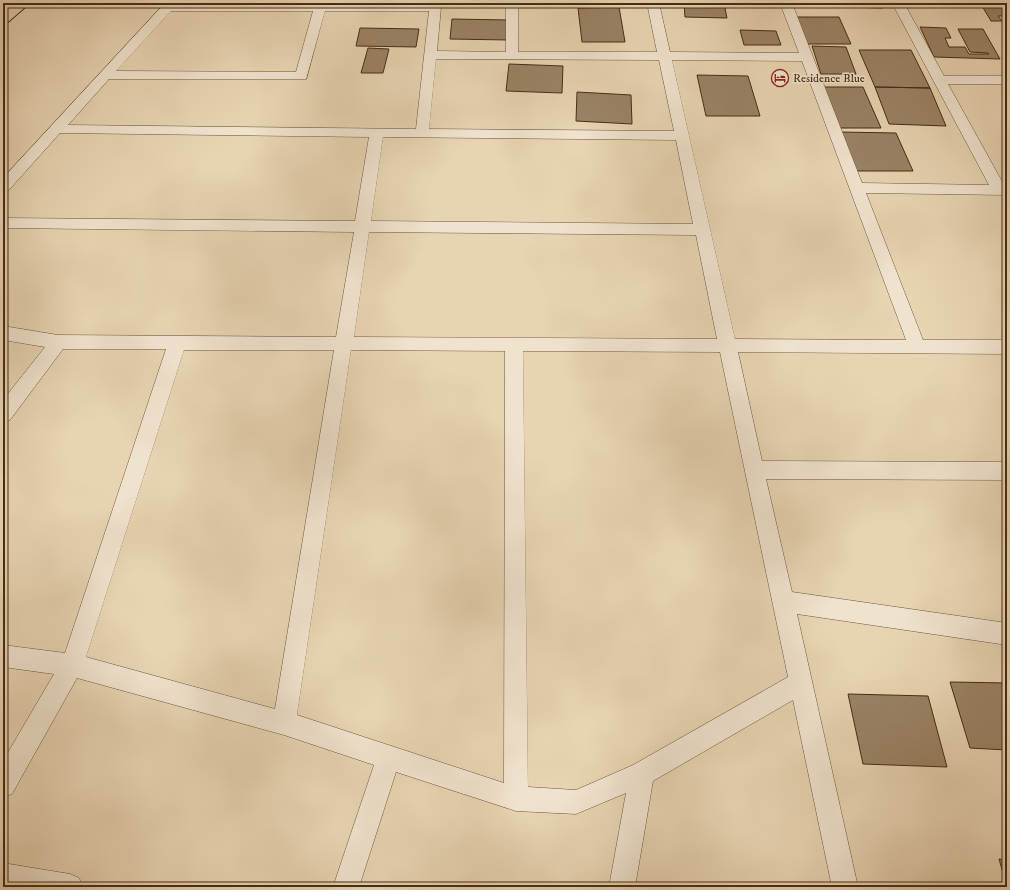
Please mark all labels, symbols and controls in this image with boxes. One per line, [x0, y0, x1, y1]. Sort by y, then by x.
hotel icon: Residence Blue [770, 68, 790, 88]
place label: Residence Blue [793, 71, 865, 86]

